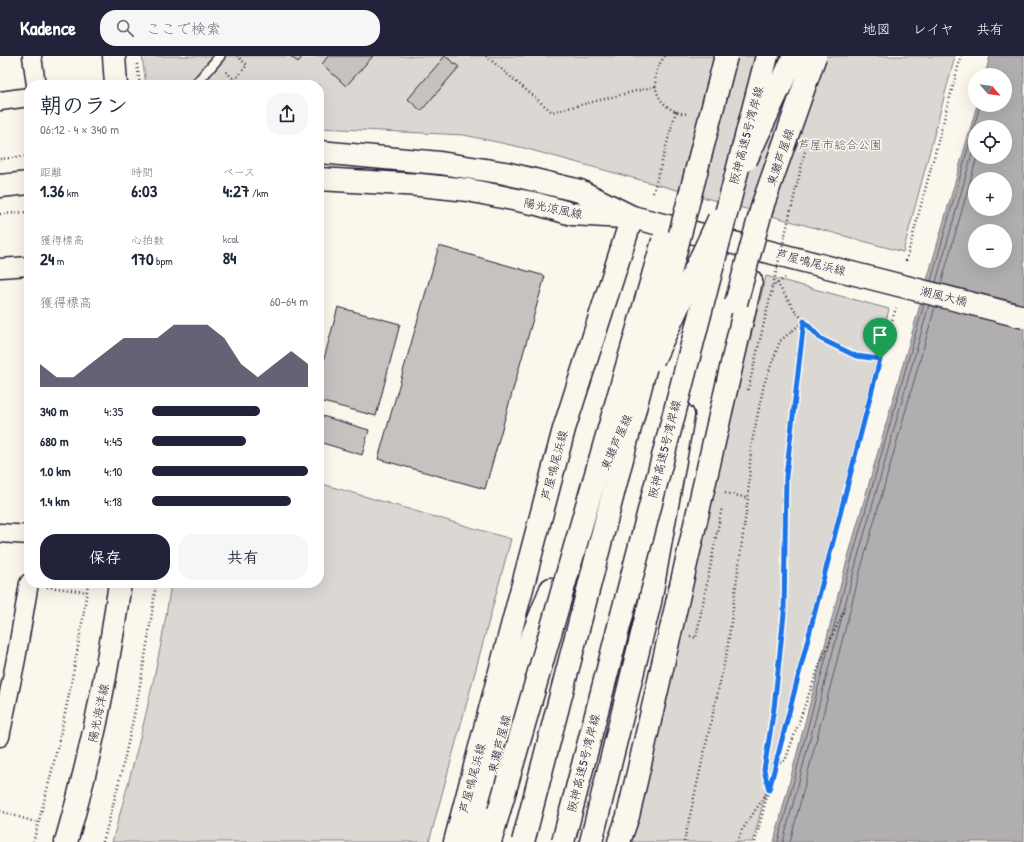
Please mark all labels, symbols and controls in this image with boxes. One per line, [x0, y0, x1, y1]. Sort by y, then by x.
search box [100, 10, 380, 46]
text: Kadence [20, 15, 76, 41]
icon: search [114, 17, 136, 39]
text: ここで検索 [146, 18, 221, 39]
text: 地図 [863, 19, 891, 38]
text: レイヤ [913, 19, 954, 38]
text: 共有 [976, 19, 1004, 38]
north arrow [968, 68, 1012, 112]
map controls [968, 68, 1012, 268]
street label: 阪神高速5号湾岸線 [725, 84, 767, 186]
text: 朝のラン [40, 90, 128, 120]
button: share [266, 93, 308, 135]
text: 06:12 · 4 × 340 m [40, 120, 119, 138]
button: locate [968, 120, 1012, 164]
street label: 東灘芦屋線 [762, 126, 798, 188]
park label: 芦屋市総合公園 [798, 136, 882, 153]
text: 距離 [40, 165, 62, 179]
text: 時間 [131, 165, 153, 179]
text: ペース [223, 165, 255, 179]
button: + [968, 172, 1012, 216]
text: 1.36 [40, 179, 64, 202]
text: 6:03 [131, 179, 157, 202]
text: 4:27 [223, 179, 249, 202]
text: km [64, 186, 79, 200]
text: /km [249, 186, 269, 200]
street label: 陽光涼風線 [522, 193, 584, 223]
button: − [968, 224, 1012, 268]
text: kcal [223, 232, 239, 246]
text: 獲得標高 [40, 233, 84, 247]
text: 心拍数 [131, 233, 164, 247]
street label: 芦屋鳴尾浜線 [774, 244, 848, 280]
text: 84 [223, 246, 236, 269]
text: 24 [40, 247, 54, 270]
text: 170 [131, 247, 154, 270]
text: m [54, 254, 64, 268]
text: bpm [154, 254, 173, 268]
street label: 潮風大橋 [919, 282, 969, 310]
text: 60–64 m [270, 292, 308, 310]
text: 獲得標高 [40, 293, 92, 311]
pin [863, 318, 897, 359]
icon: arrive [869, 324, 891, 346]
street label: 阪神高速5号湾岸線 [644, 398, 684, 500]
text: 340 m [40, 402, 68, 420]
text: 4:35 [104, 402, 123, 420]
street label: 東灘芦屋線 [596, 411, 636, 473]
street label: 芦屋鳴尾浜線 [536, 428, 572, 502]
text: 680 m [40, 432, 68, 450]
text: 4:45 [104, 432, 122, 450]
text: 1.0 km [40, 462, 71, 480]
text: 4:10 [104, 462, 122, 480]
text: 1.4 km [40, 492, 70, 510]
text: 4:18 [104, 492, 122, 510]
button: 保存 [40, 534, 170, 580]
button: 共有 [178, 534, 308, 580]
street label: 陽光海洋線 [83, 682, 113, 744]
street label: 阪神高速5号湾岸線 [563, 712, 603, 814]
street label: 東灘芦屋線 [483, 713, 515, 775]
street label: 芦屋鳴尾浜線 [454, 741, 490, 815]

